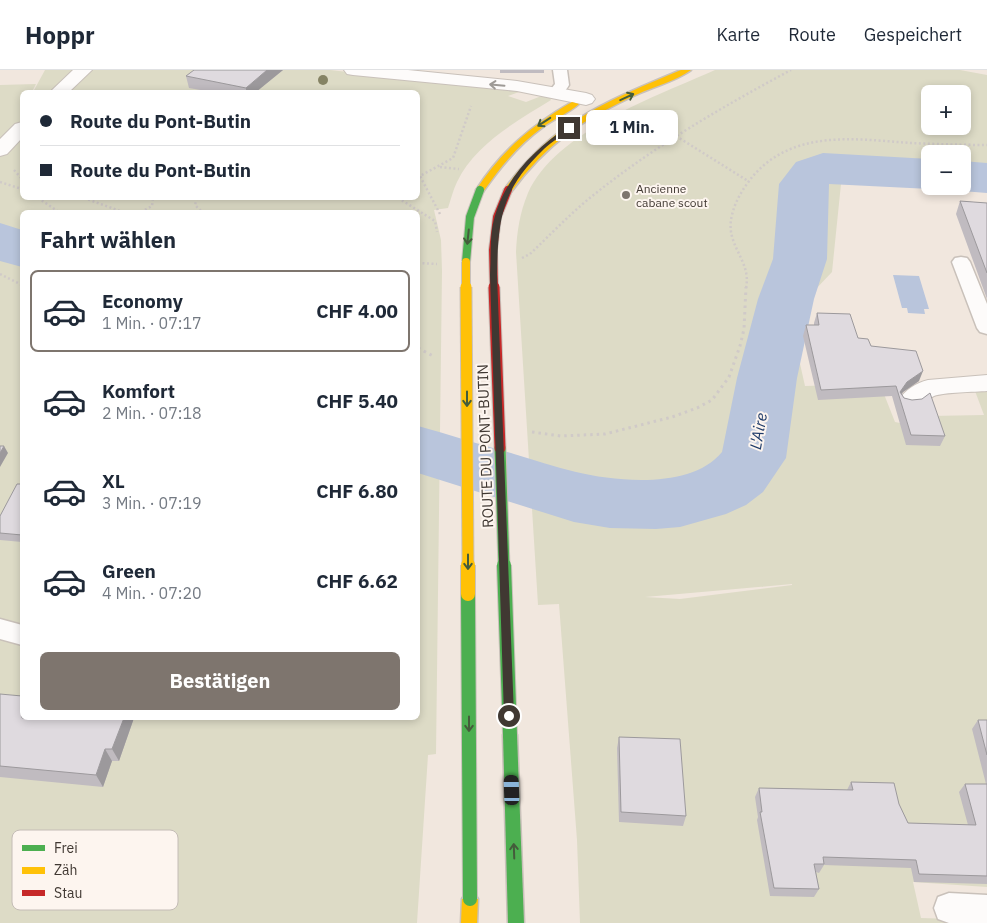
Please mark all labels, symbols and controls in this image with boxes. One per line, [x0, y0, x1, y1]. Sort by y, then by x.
text: Hoppr [25, 19, 95, 51]
text: Karte [717, 23, 760, 46]
text: Route [788, 23, 836, 46]
text: Gespeichert [864, 23, 962, 46]
one-way arrow [490, 80, 506, 89]
map controls [921, 85, 971, 195]
button: + [921, 85, 971, 135]
one-way arrow [619, 92, 634, 102]
text: Route du Pont-Butin [70, 109, 251, 133]
callout: 1 Min. [586, 110, 679, 146]
one-way arrow [537, 117, 551, 127]
route end [558, 117, 580, 139]
text: 1 Min. [609, 117, 655, 137]
button: − [921, 145, 971, 195]
text: Route du Pont-Butin [70, 158, 251, 182]
place label: Ancienne cabane scout [636, 181, 708, 210]
marker: Ancienne cabane scout [620, 189, 632, 201]
text: Fahrt wählen [40, 225, 176, 254]
one-way arrow [463, 228, 472, 244]
icon: car [42, 289, 87, 334]
text: Economy [102, 289, 183, 313]
text: CHF 4.00 [316, 299, 398, 323]
text: 1 Min. · 07:17 [102, 313, 202, 333]
street label: ROUTE DU PONT-BUTIN [473, 364, 497, 528]
icon: car [42, 379, 87, 424]
text: Komfort [102, 379, 175, 403]
text: CHF 5.40 [316, 389, 398, 413]
one-way arrow [462, 390, 472, 407]
text: 2 Min. · 07:18 [102, 403, 202, 423]
water label: L'Aire [745, 411, 771, 451]
icon: car [42, 469, 87, 514]
text: XL [102, 469, 125, 493]
text: CHF 6.80 [316, 479, 398, 503]
text: 3 Min. · 07:19 [102, 493, 202, 513]
one-way arrow [463, 553, 473, 569]
icon: car [42, 559, 87, 604]
text: Green [102, 559, 156, 583]
text: CHF 6.62 [316, 569, 398, 593]
text: 4 Min. · 07:20 [102, 583, 202, 603]
button: Bestätigen [40, 652, 400, 710]
route start [498, 705, 520, 727]
one-way arrow [464, 716, 474, 732]
car [503, 775, 520, 805]
legend [12, 830, 178, 910]
text: Frei [54, 839, 78, 857]
one-way arrow [510, 843, 519, 859]
text: Zäh [54, 861, 78, 879]
text: Stau [54, 884, 82, 902]

